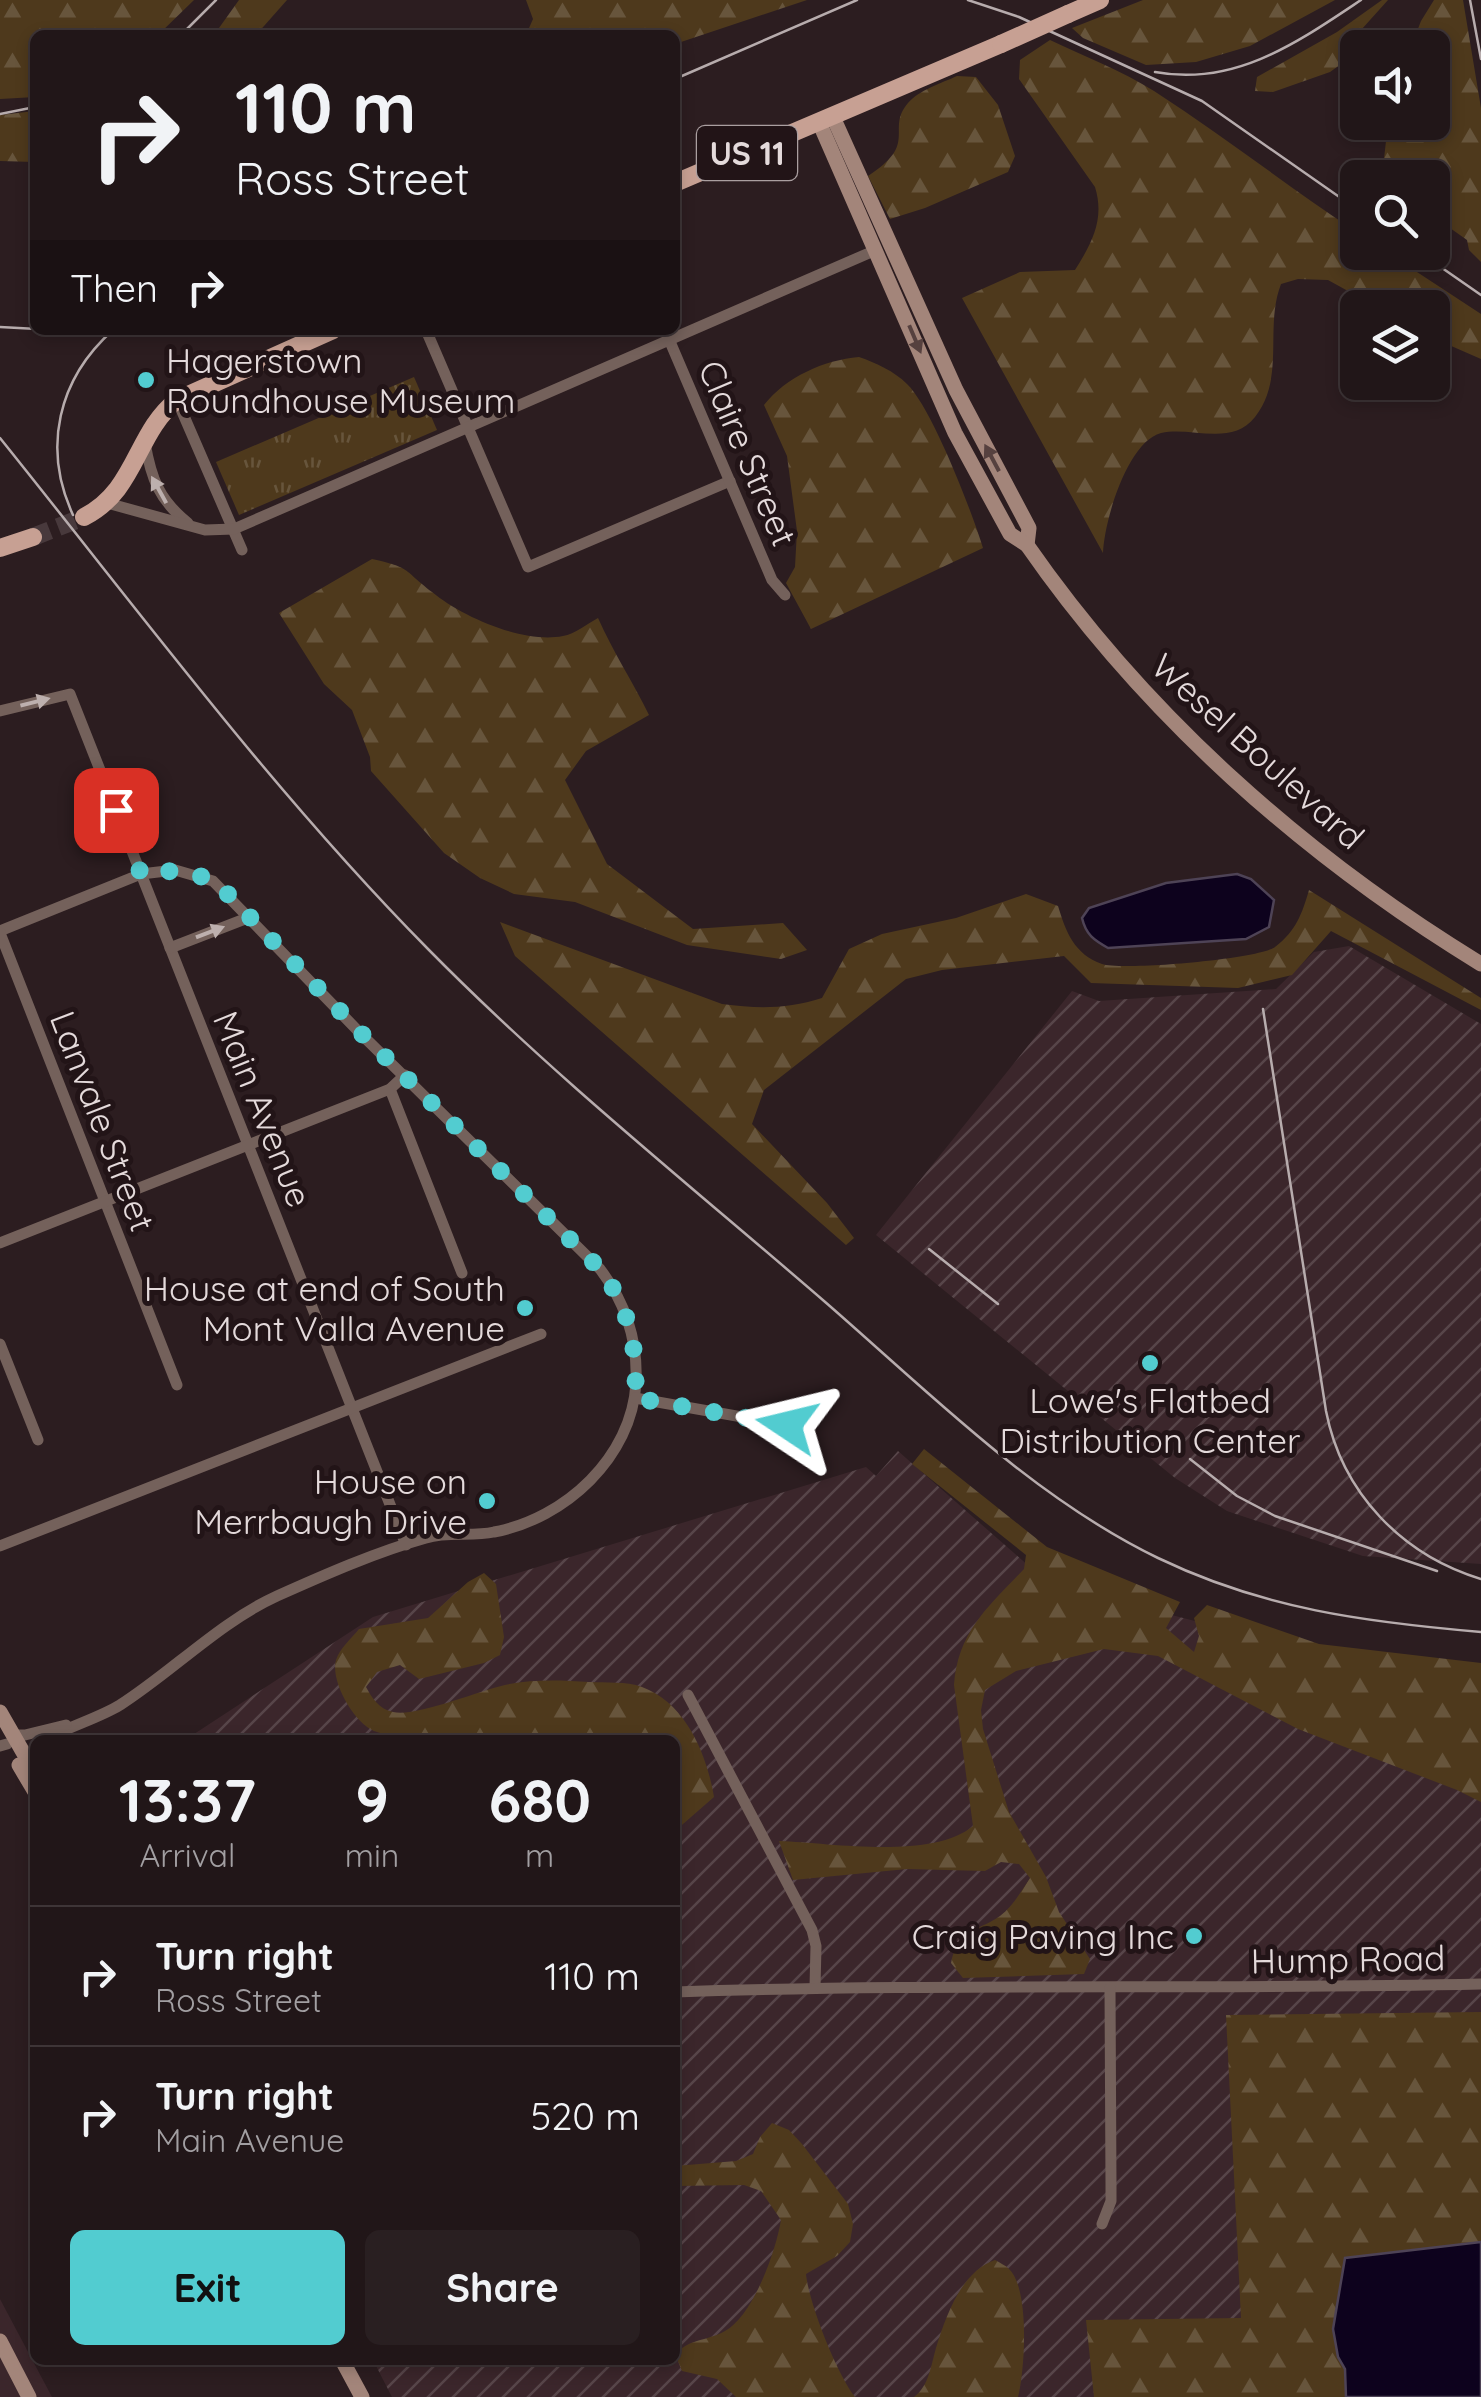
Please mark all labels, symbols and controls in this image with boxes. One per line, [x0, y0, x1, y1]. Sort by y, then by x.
map controls [1340, 30, 1450, 400]
button: sound [1340, 30, 1450, 140]
text: 110 m [235, 63, 417, 151]
icon: right [70, 70, 200, 200]
road number: US 11 [697, 126, 797, 180]
text: Ross Street [235, 150, 470, 206]
button: search [1340, 160, 1450, 270]
icon: right [178, 260, 233, 315]
text: Then [70, 264, 158, 312]
button: layers [1340, 290, 1450, 400]
one-way arrow [907, 325, 923, 354]
place label: Hagerstown Roundhouse Museum [166, 338, 515, 422]
street label: Claire Street [689, 354, 807, 552]
marker: Hagerstown Roundhouse Museum [135, 369, 157, 391]
one-way arrow [983, 443, 1000, 472]
one-way arrow [150, 475, 167, 504]
street label: Wesel Boulevard [1142, 644, 1374, 858]
one-way arrow [20, 694, 51, 709]
pin [74, 768, 159, 853]
icon: arrive [89, 783, 144, 838]
one-way arrow [195, 924, 225, 939]
street label: Lanvale Street [41, 1005, 165, 1237]
street label: Main Avenue [204, 1005, 322, 1213]
place label: House at end of South Mont Valla Avenue [144, 1266, 505, 1350]
marker: House at end of South Mont Valla Avenue [514, 1297, 536, 1319]
marker: Lowe's Flatbed Distribution Center [1139, 1352, 1161, 1374]
position arrow [735, 1373, 839, 1477]
place label: Lowe's Flatbed Distribution Center [999, 1378, 1301, 1462]
place label: House on Merrbaugh Drive [194, 1459, 467, 1543]
marker: House on Merrbaugh Drive [476, 1490, 498, 1512]
text: 13:37 [119, 1762, 256, 1837]
text: 9 [355, 1762, 389, 1837]
text: 680 [488, 1762, 591, 1837]
text: Arrival [140, 1835, 235, 1875]
text: min [345, 1835, 399, 1875]
text: m [525, 1835, 554, 1875]
place label: Craig Paving Inc [912, 1914, 1174, 1958]
marker: Craig Paving Inc [1183, 1925, 1205, 1947]
text: Turn right [155, 1932, 334, 1980]
street label: Hump Road [1250, 1935, 1446, 1983]
icon: right [70, 1949, 125, 2004]
text: 110 m [544, 1952, 640, 2000]
text: Ross Street [155, 1980, 322, 2020]
text: Turn right [155, 2072, 334, 2120]
icon: right [70, 2089, 125, 2144]
text: 520 m [531, 2092, 640, 2140]
text: Main Avenue [155, 2120, 344, 2160]
button: Exit [70, 2230, 345, 2345]
button: Share [365, 2230, 640, 2345]

